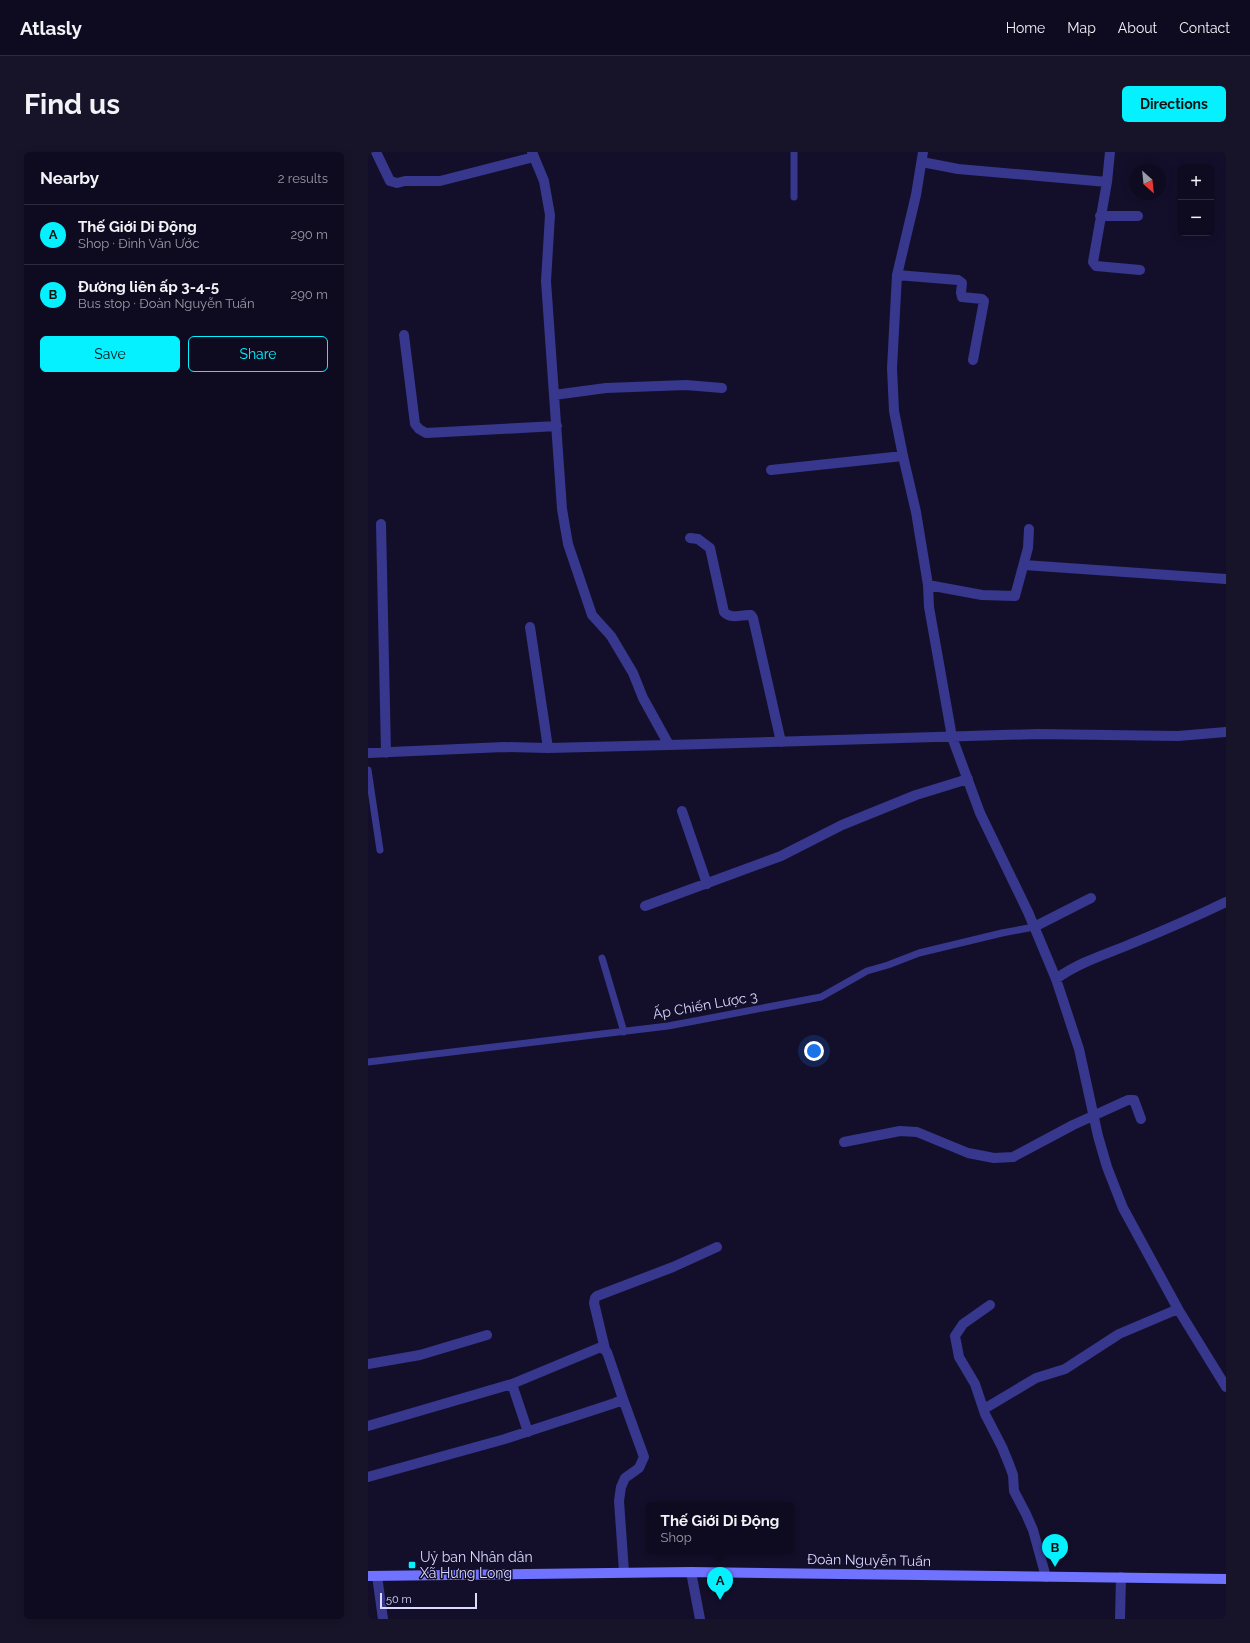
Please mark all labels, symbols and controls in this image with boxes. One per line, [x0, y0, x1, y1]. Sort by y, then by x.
text: Atlasly [20, 17, 82, 39]
text: Home [1006, 20, 1045, 36]
text: Map [1067, 20, 1096, 36]
text: About [1118, 20, 1157, 36]
text: Contact [1179, 20, 1230, 36]
button: Directions [1122, 86, 1226, 122]
text: Find us [24, 88, 120, 121]
north arrow [1130, 164, 1166, 200]
map controls [1178, 164, 1214, 236]
button: + [1178, 164, 1214, 200]
text: Nearby [40, 168, 99, 188]
text: 2 results [278, 171, 328, 186]
button: − [1178, 200, 1214, 236]
text: Thế Giới Di Động [78, 218, 197, 236]
text: A [49, 227, 57, 242]
text: 290 m [290, 227, 328, 242]
text: Shop · Đinh Văn Ước [78, 236, 199, 251]
text: Đường liên ấp 3-4-5 [78, 278, 219, 296]
text: B [49, 287, 57, 302]
text: 290 m [290, 287, 328, 302]
text: Bus stop · Đoàn Nguyễn Tuấn [78, 296, 255, 311]
button: Save [40, 336, 180, 372]
button: Share [188, 336, 328, 372]
street label: Ấp Chiến Lược 3 [651, 986, 759, 1022]
your location [804, 1041, 824, 1061]
popup [646, 1502, 794, 1554]
text: Thế Giới Di Động [661, 1512, 779, 1530]
text: Shop [661, 1530, 692, 1545]
pin: B [1042, 1534, 1068, 1567]
place label: Uỷ ban Nhân dân Xã Hưng Long [420, 1549, 533, 1581]
street label: Đoàn Nguyễn Tuấn [807, 1551, 931, 1569]
marker: Uỷ ban Nhân dân Xã Hưng Long [407, 1560, 417, 1570]
pin: A [707, 1567, 733, 1600]
scale bar [380, 1591, 477, 1610]
text: 50 m [386, 1593, 412, 1606]

